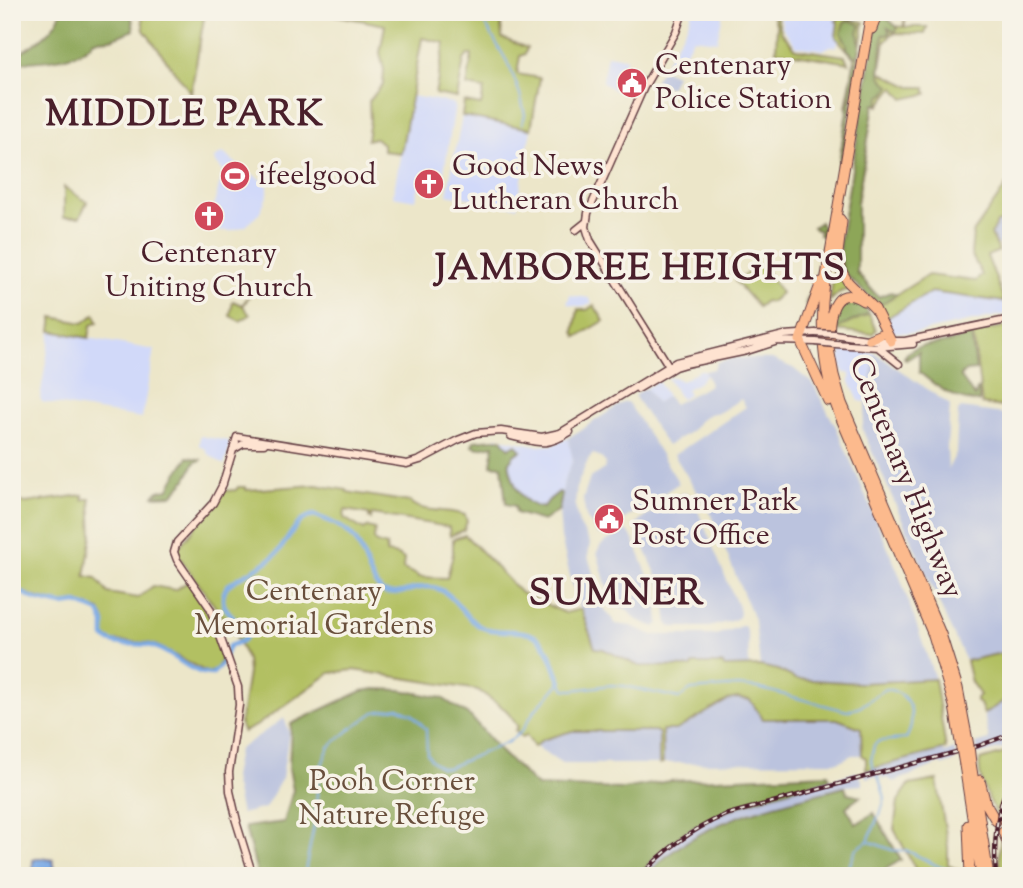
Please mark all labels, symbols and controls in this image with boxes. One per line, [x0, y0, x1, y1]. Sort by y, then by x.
place label: Centenary Police Station [655, 45, 832, 122]
public building icon: Centenary Police Station [615, 66, 649, 100]
district label: MIDDLE PARK [45, 89, 325, 143]
place label: Good News Lutheran Church [452, 146, 680, 223]
place label: ifeelgood [258, 155, 376, 198]
sports icon: ifeelgood [218, 159, 252, 193]
church icon: Good News Lutheran Church [412, 167, 446, 201]
church icon: Centenary Uniting Church [192, 199, 226, 233]
place label: Centenary Uniting Church [105, 233, 314, 310]
district label: JAMBOREE HEIGHTS [432, 243, 847, 297]
street label: Centenary Highway [837, 351, 973, 606]
place label: Sumner Park Post Office [632, 481, 798, 558]
public building icon: Sumner Park Post Office [592, 502, 626, 536]
district label: SUMNER [529, 568, 705, 622]
park label: Centenary Memorial Gardens [194, 571, 434, 648]
park label: Pooh Corner Nature Refuge [298, 761, 486, 838]

